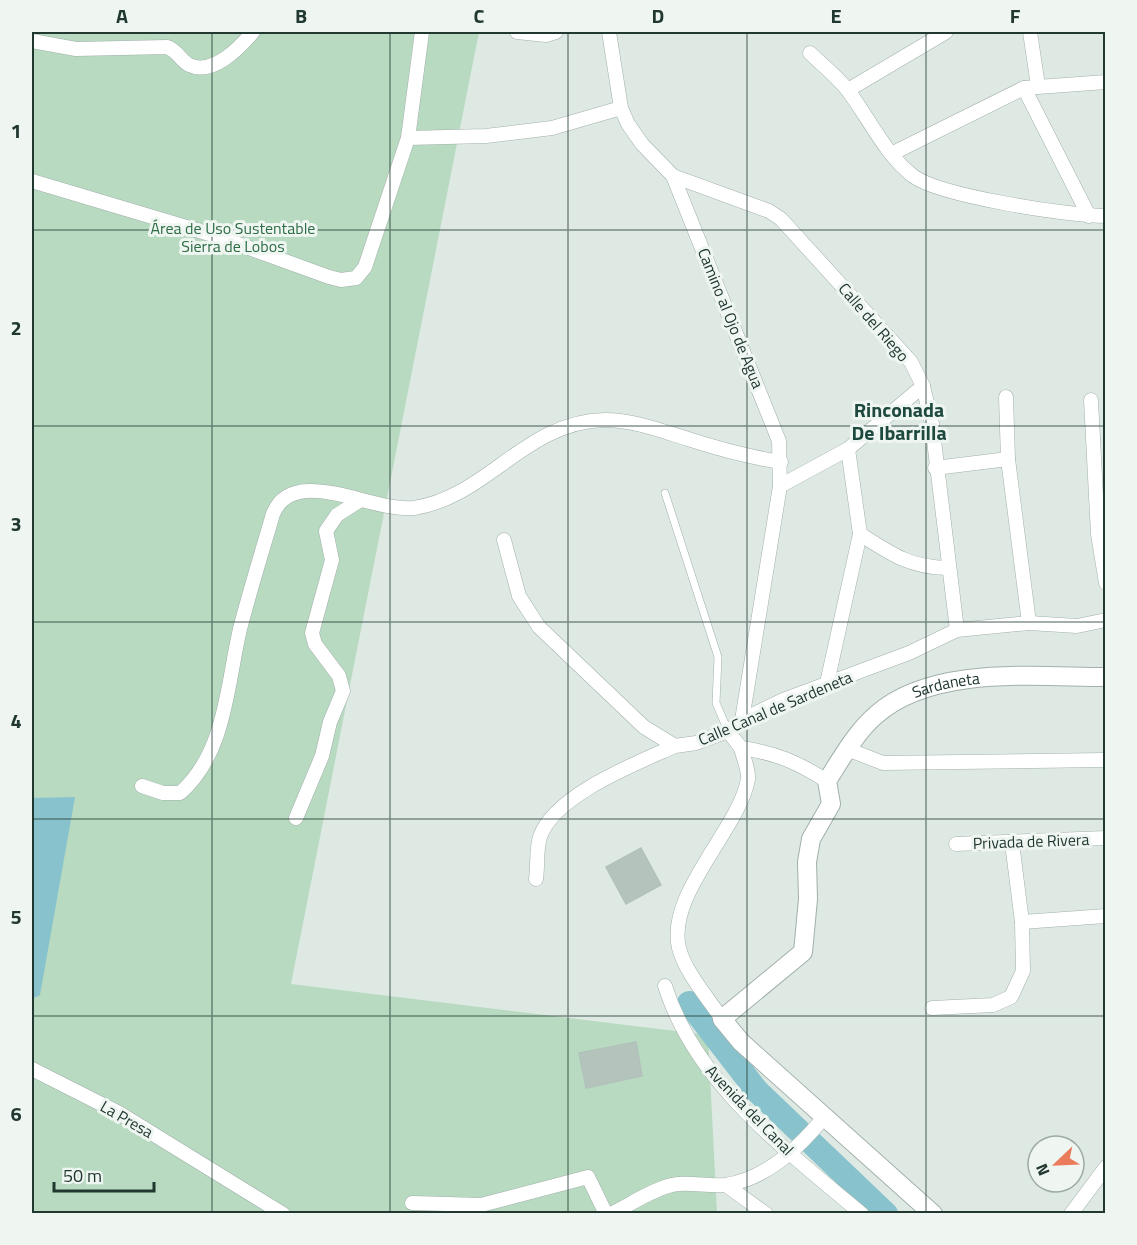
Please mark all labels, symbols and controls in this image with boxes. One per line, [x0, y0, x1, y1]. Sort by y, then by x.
text: A [116, 0, 128, 31]
text: B [295, 0, 307, 31]
text: C [474, 0, 485, 31]
text: D [652, 0, 664, 31]
text: E [830, 0, 842, 31]
text: F [1010, 0, 1021, 31]
text: 1 [10, 115, 22, 146]
park label: Área de Uso Sustentable Sierra de Lobos [151, 216, 315, 258]
street label: Camino al Ojo de Agua [692, 244, 770, 392]
street label: Calle del Riego [833, 277, 915, 367]
text: 2 [10, 312, 22, 343]
district label: Rinconada De Ibarrilla [851, 394, 947, 448]
text: 3 [10, 508, 22, 539]
street label: Calle Canal de Sardeneta [694, 665, 856, 751]
street label: Sardaneta [908, 666, 981, 704]
text: 4 [10, 705, 22, 736]
street label: Privada de Rivera [972, 827, 1090, 855]
text: 5 [10, 901, 22, 932]
street label: Avenida del Canal [700, 1059, 800, 1161]
street label: La Presa [96, 1094, 158, 1144]
text: 6 [10, 1098, 22, 1129]
north arrow [1026, 1134, 1086, 1194]
scale bar [54, 1155, 154, 1193]
text: N [1029, 1160, 1055, 1180]
text: 50 m [63, 1162, 102, 1189]

